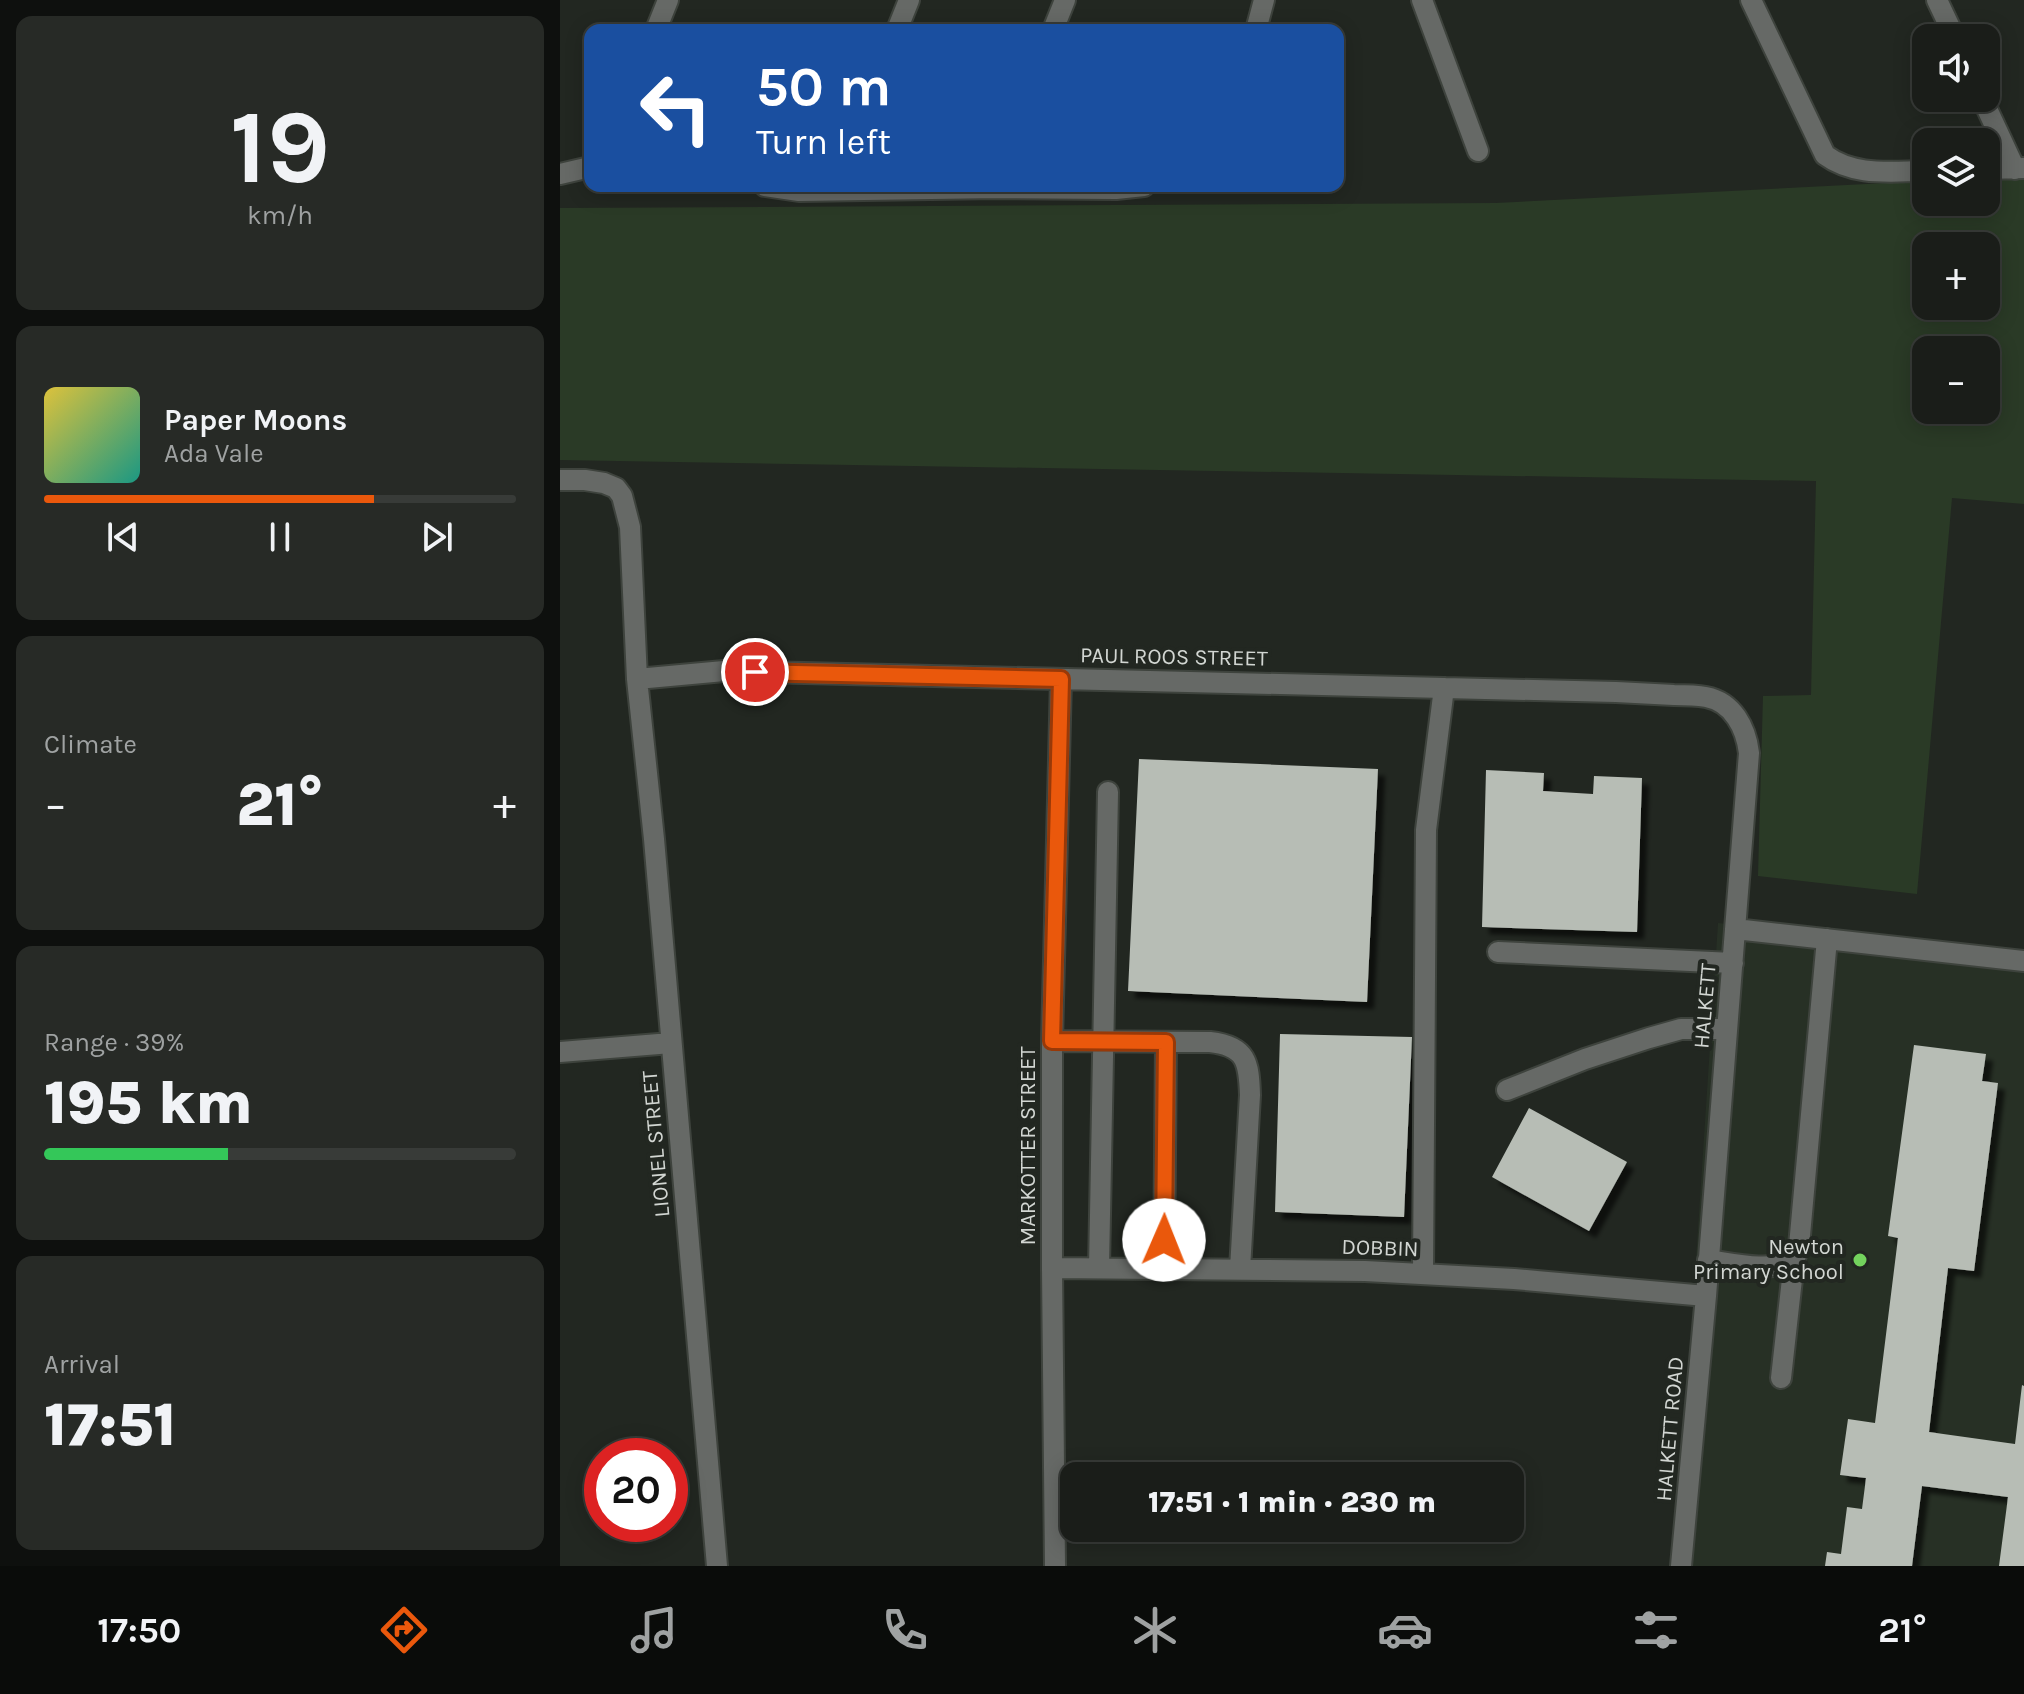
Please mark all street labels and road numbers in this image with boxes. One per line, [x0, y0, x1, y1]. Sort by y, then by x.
street label: PAUL ROOS STREET [1080, 642, 1268, 672]
street label: HALKETT [1688, 962, 1722, 1050]
street label: MARKOTTER STREET [1015, 1047, 1041, 1245]
street label: LIONEL STREET [637, 1070, 675, 1218]
street label: DOBBIN [1341, 1234, 1419, 1262]
street label: HALKETT ROAD [1651, 1355, 1689, 1503]

